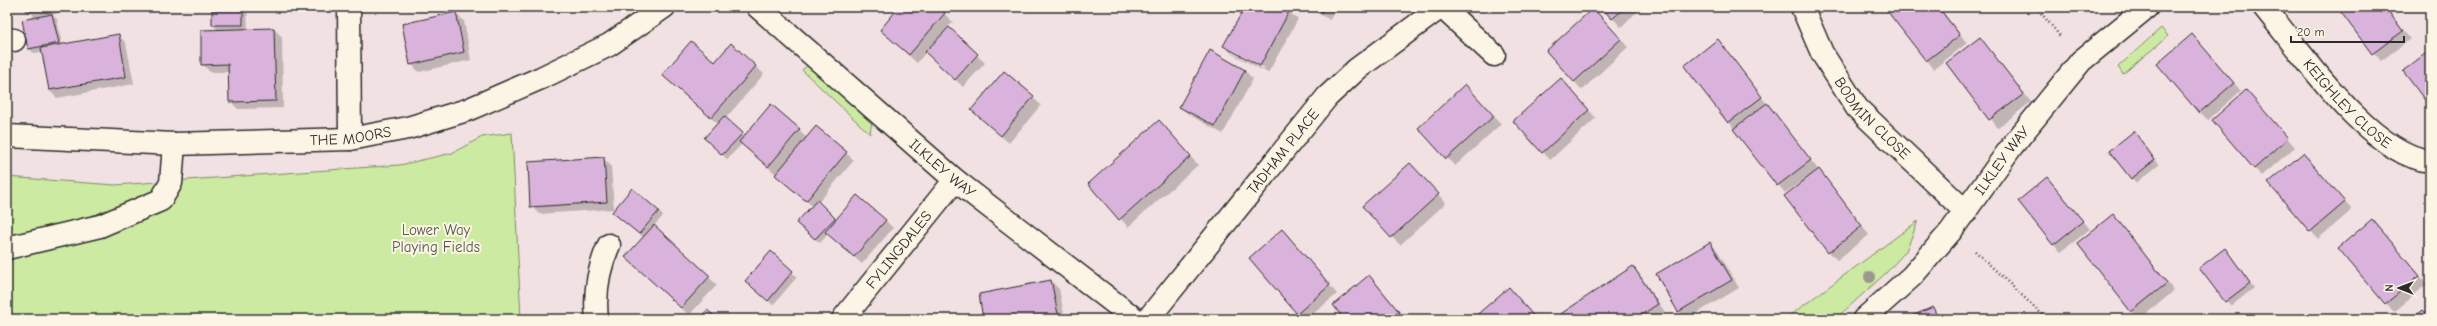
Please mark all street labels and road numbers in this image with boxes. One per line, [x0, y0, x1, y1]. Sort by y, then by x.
street label: KEIGHLEY CLOSE [2299, 55, 2395, 152]
street label: BODMIN CLOSE [1831, 74, 1914, 163]
street label: TADHAM PLACE [1243, 105, 1323, 198]
street label: THE MOORS [310, 122, 393, 149]
street label: ILKLEY WAY [1971, 122, 2034, 199]
street label: ILKLEY WAY [906, 135, 979, 202]
street label: FYLINGDALES [862, 207, 936, 292]

